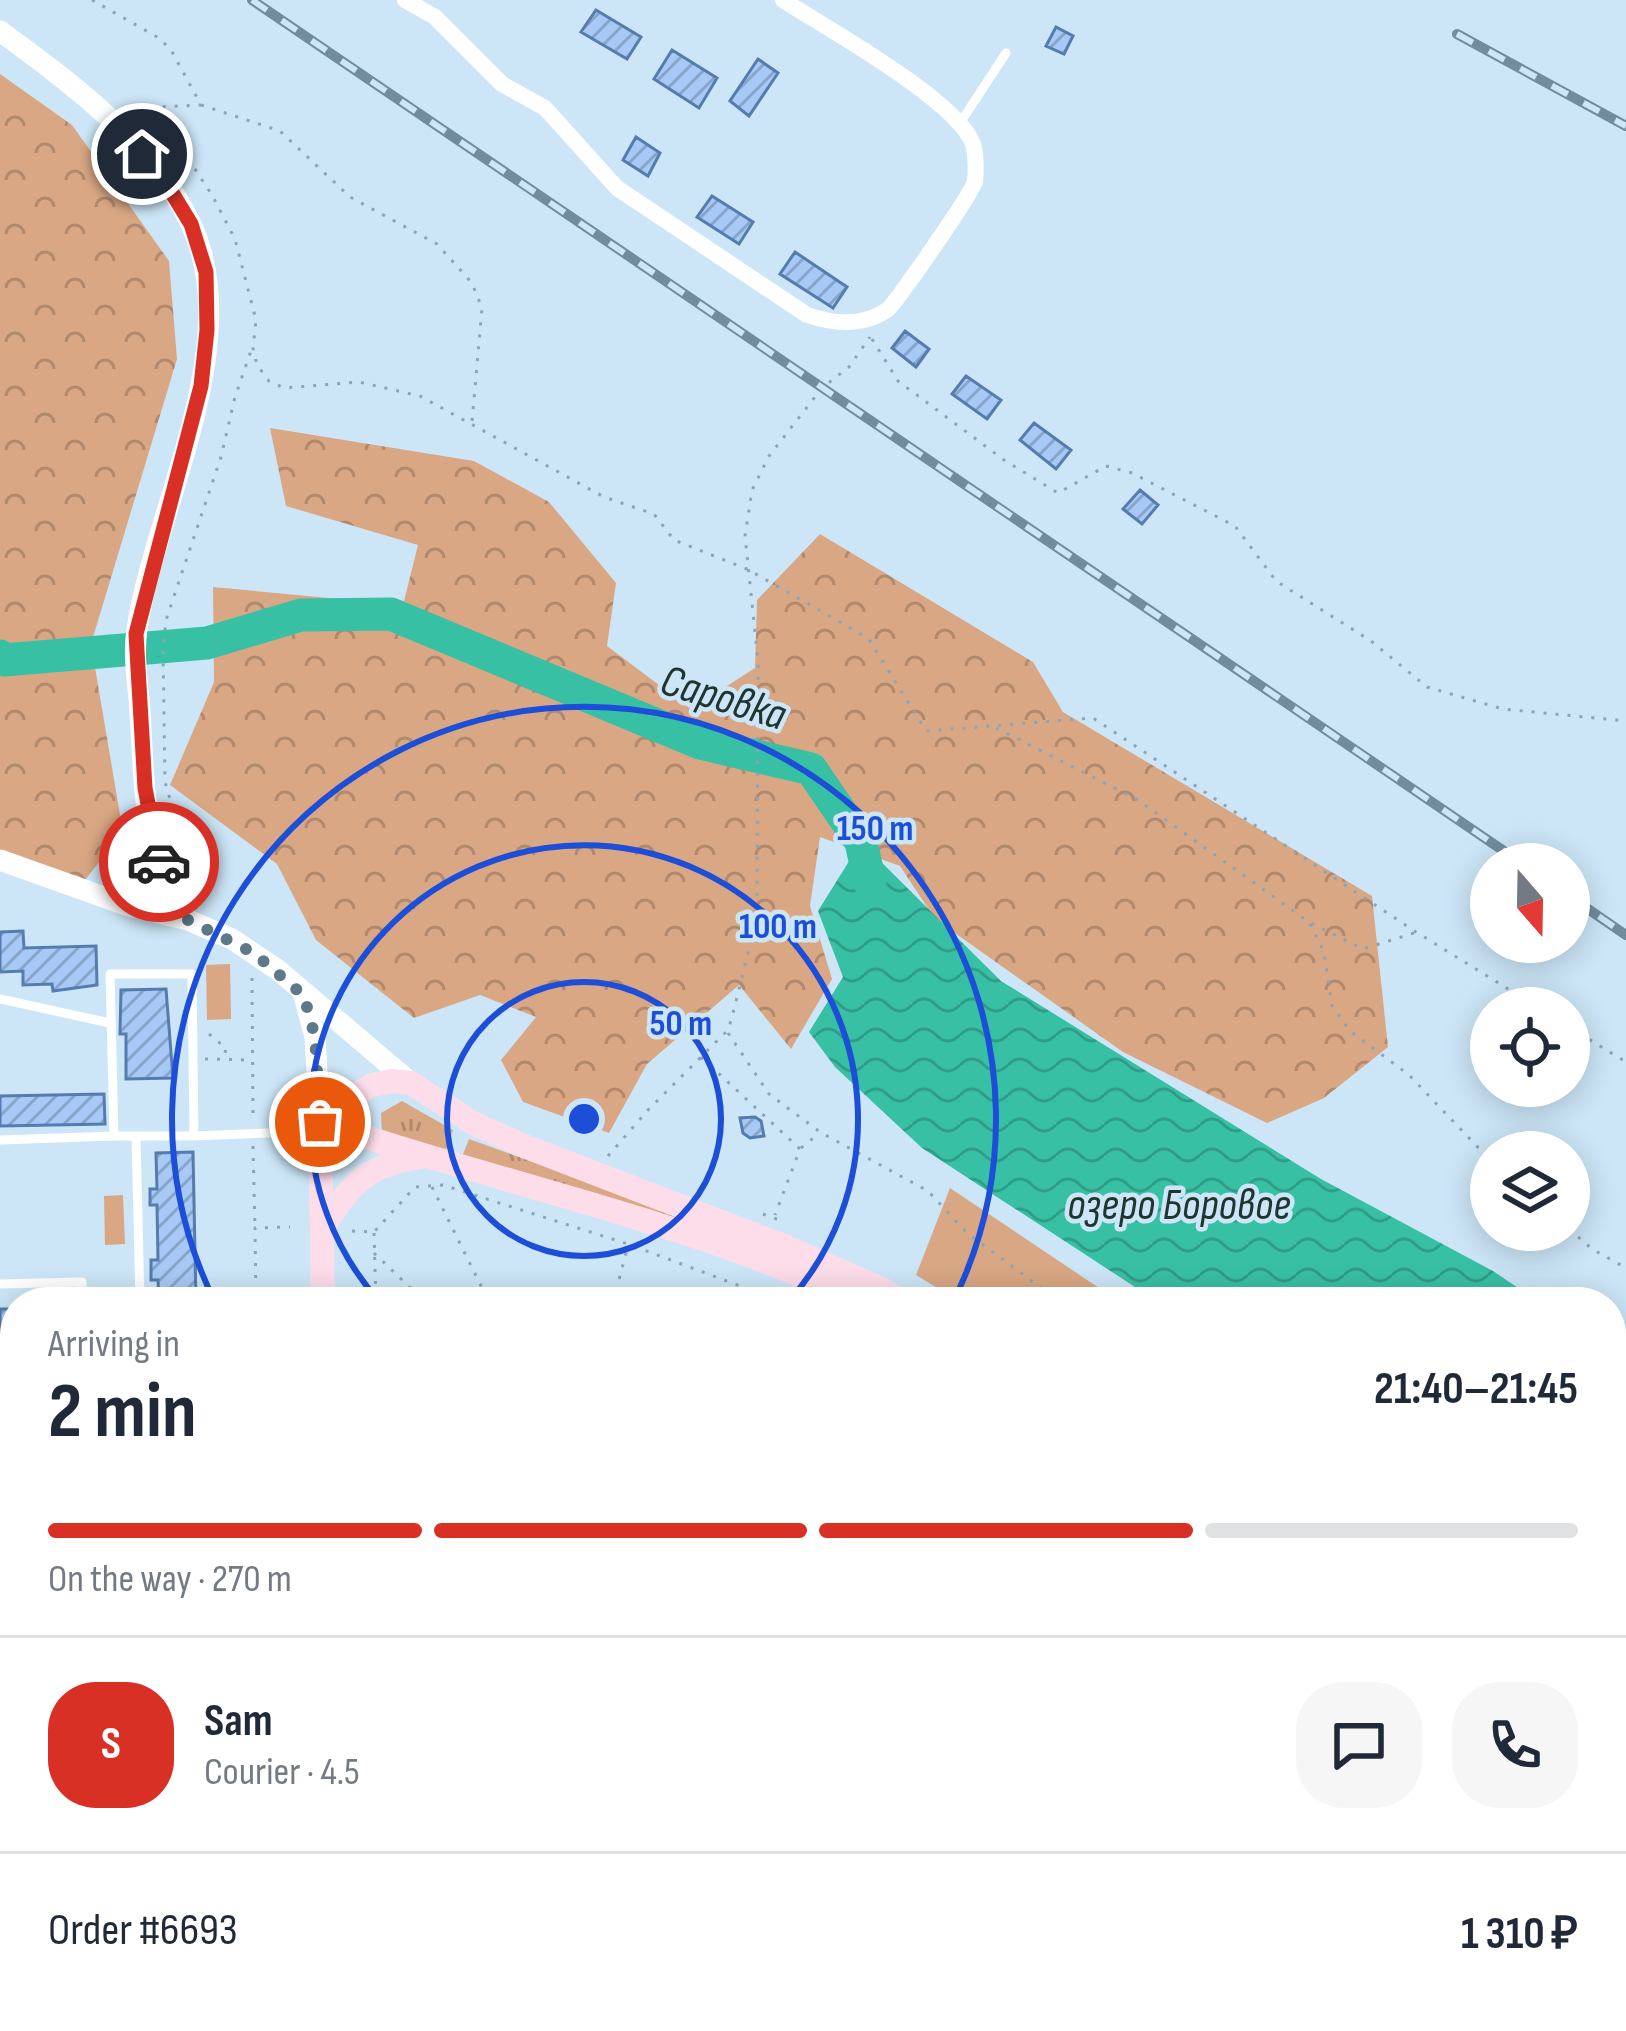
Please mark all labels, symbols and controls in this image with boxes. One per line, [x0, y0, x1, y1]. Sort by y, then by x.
pin [91, 103, 193, 205]
icon: home [109, 121, 175, 187]
water label: Саровка [654, 653, 793, 743]
courier [99, 802, 219, 922]
text: 150 m [837, 808, 913, 851]
icon: car [126, 829, 192, 895]
north arrow [1470, 843, 1590, 963]
map controls [1470, 843, 1590, 1251]
text: 100 m [739, 906, 817, 949]
button: locate [1470, 987, 1590, 1107]
text: 50 m [650, 1003, 712, 1046]
pin [269, 1071, 371, 1173]
icon: bag [287, 1089, 353, 1155]
centre of rings [563, 1098, 605, 1140]
button: layers [1470, 1131, 1590, 1251]
water label: озеро Боровое [1067, 1178, 1291, 1233]
text: Arriving in [48, 1321, 180, 1368]
text: 21:40–21:45 [1374, 1362, 1578, 1417]
text: 2 min [48, 1366, 197, 1459]
text: On the way · 270 m [48, 1556, 292, 1603]
button: chat [1296, 1682, 1422, 1808]
button: phone [1452, 1682, 1578, 1808]
text: Sam [204, 1694, 273, 1749]
text: S [101, 1717, 121, 1772]
text: Courier · 4.5 [204, 1749, 360, 1796]
text: Order #6693 [48, 1903, 238, 1958]
text: 1 310 ₽ [1461, 1907, 1578, 1962]

